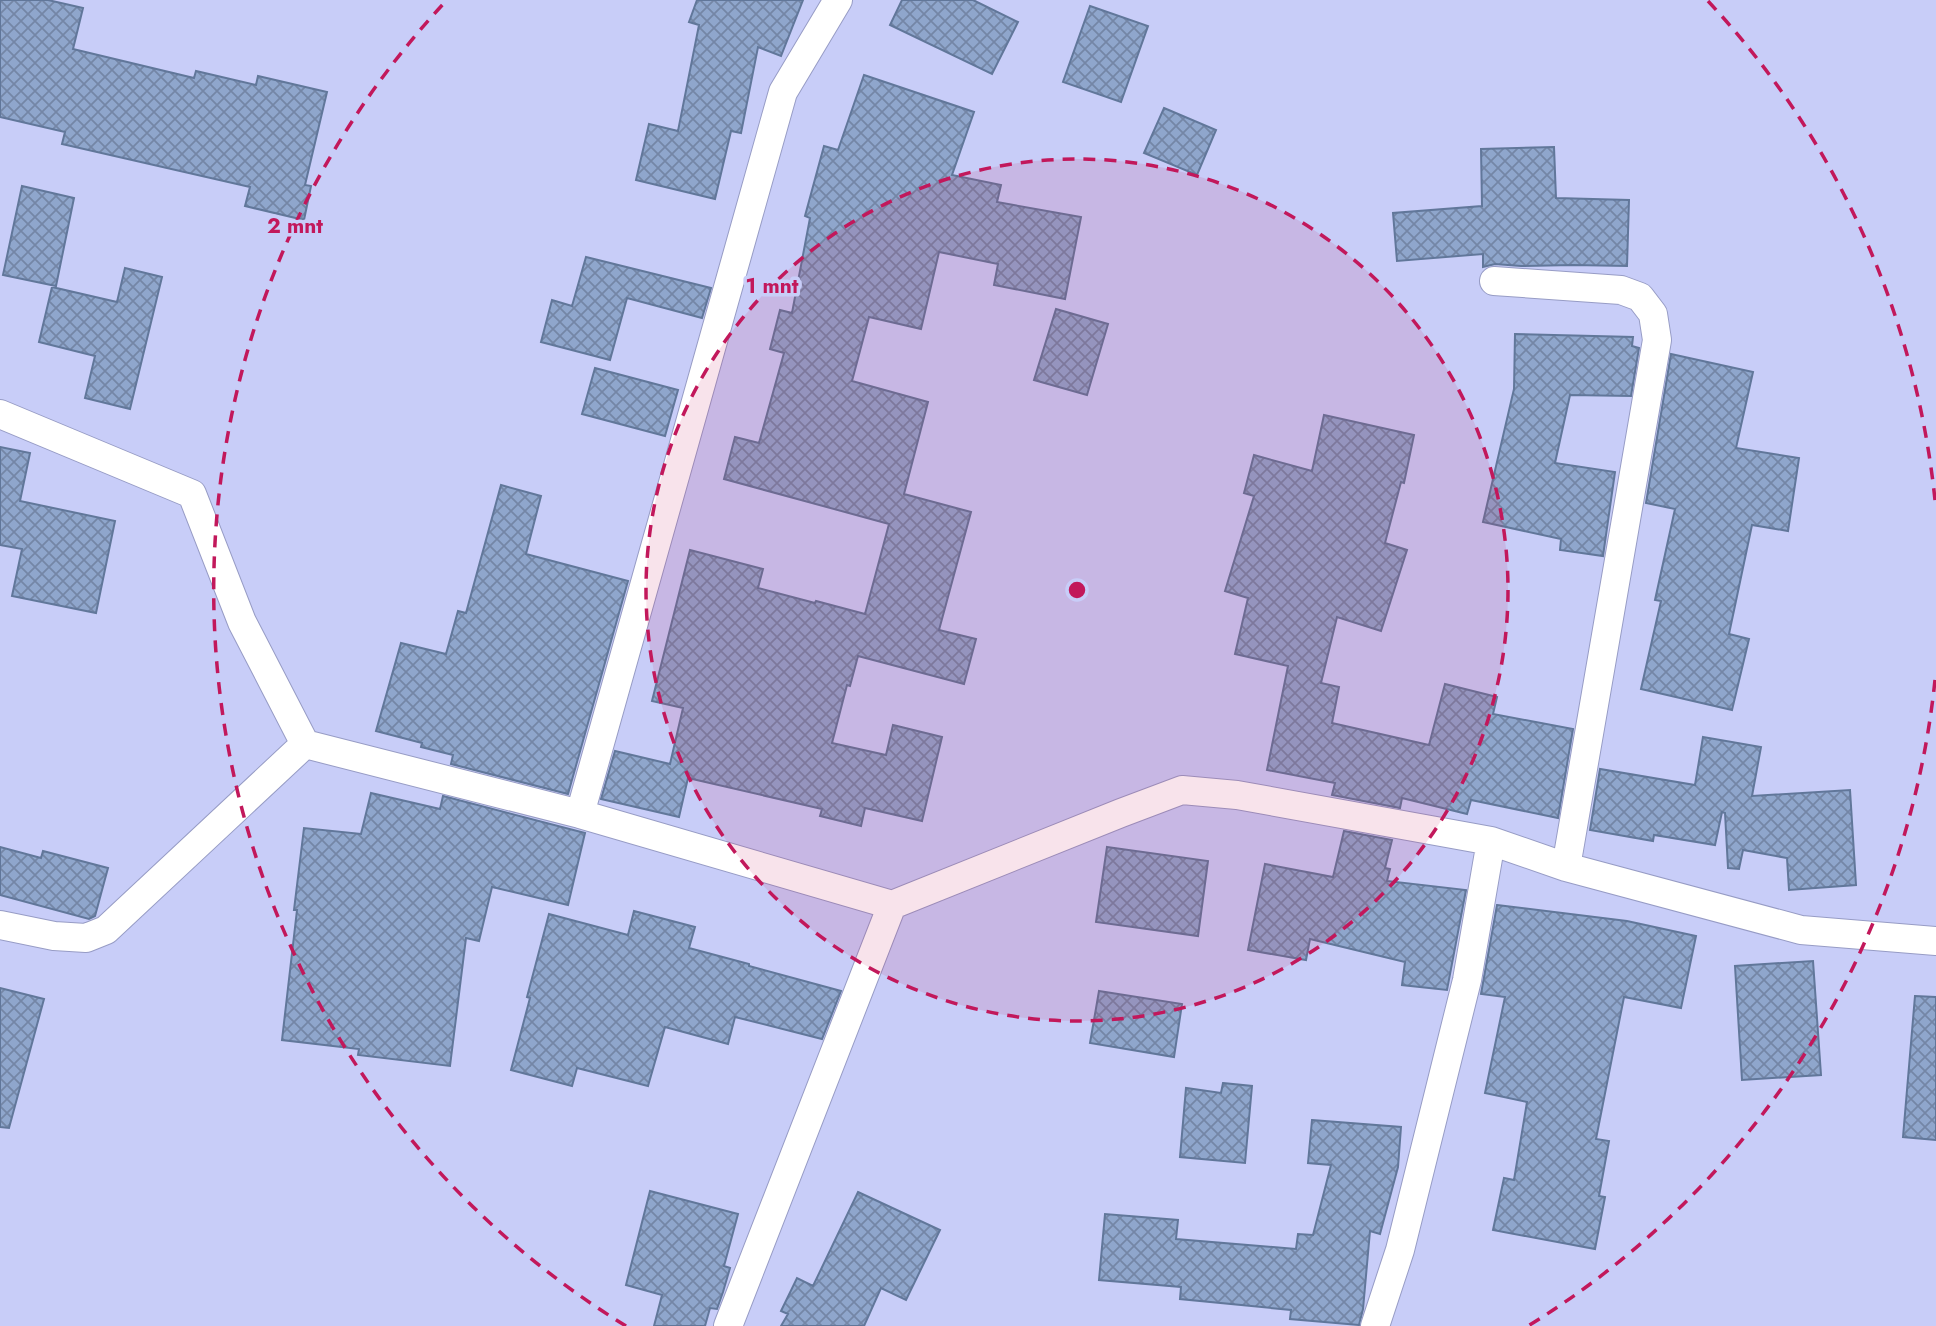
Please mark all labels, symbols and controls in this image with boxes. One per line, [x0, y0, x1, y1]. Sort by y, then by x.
text: 2 mnt [267, 211, 323, 241]
text: 1 mnt [746, 271, 799, 301]
centre of rings [1065, 578, 1089, 602]

